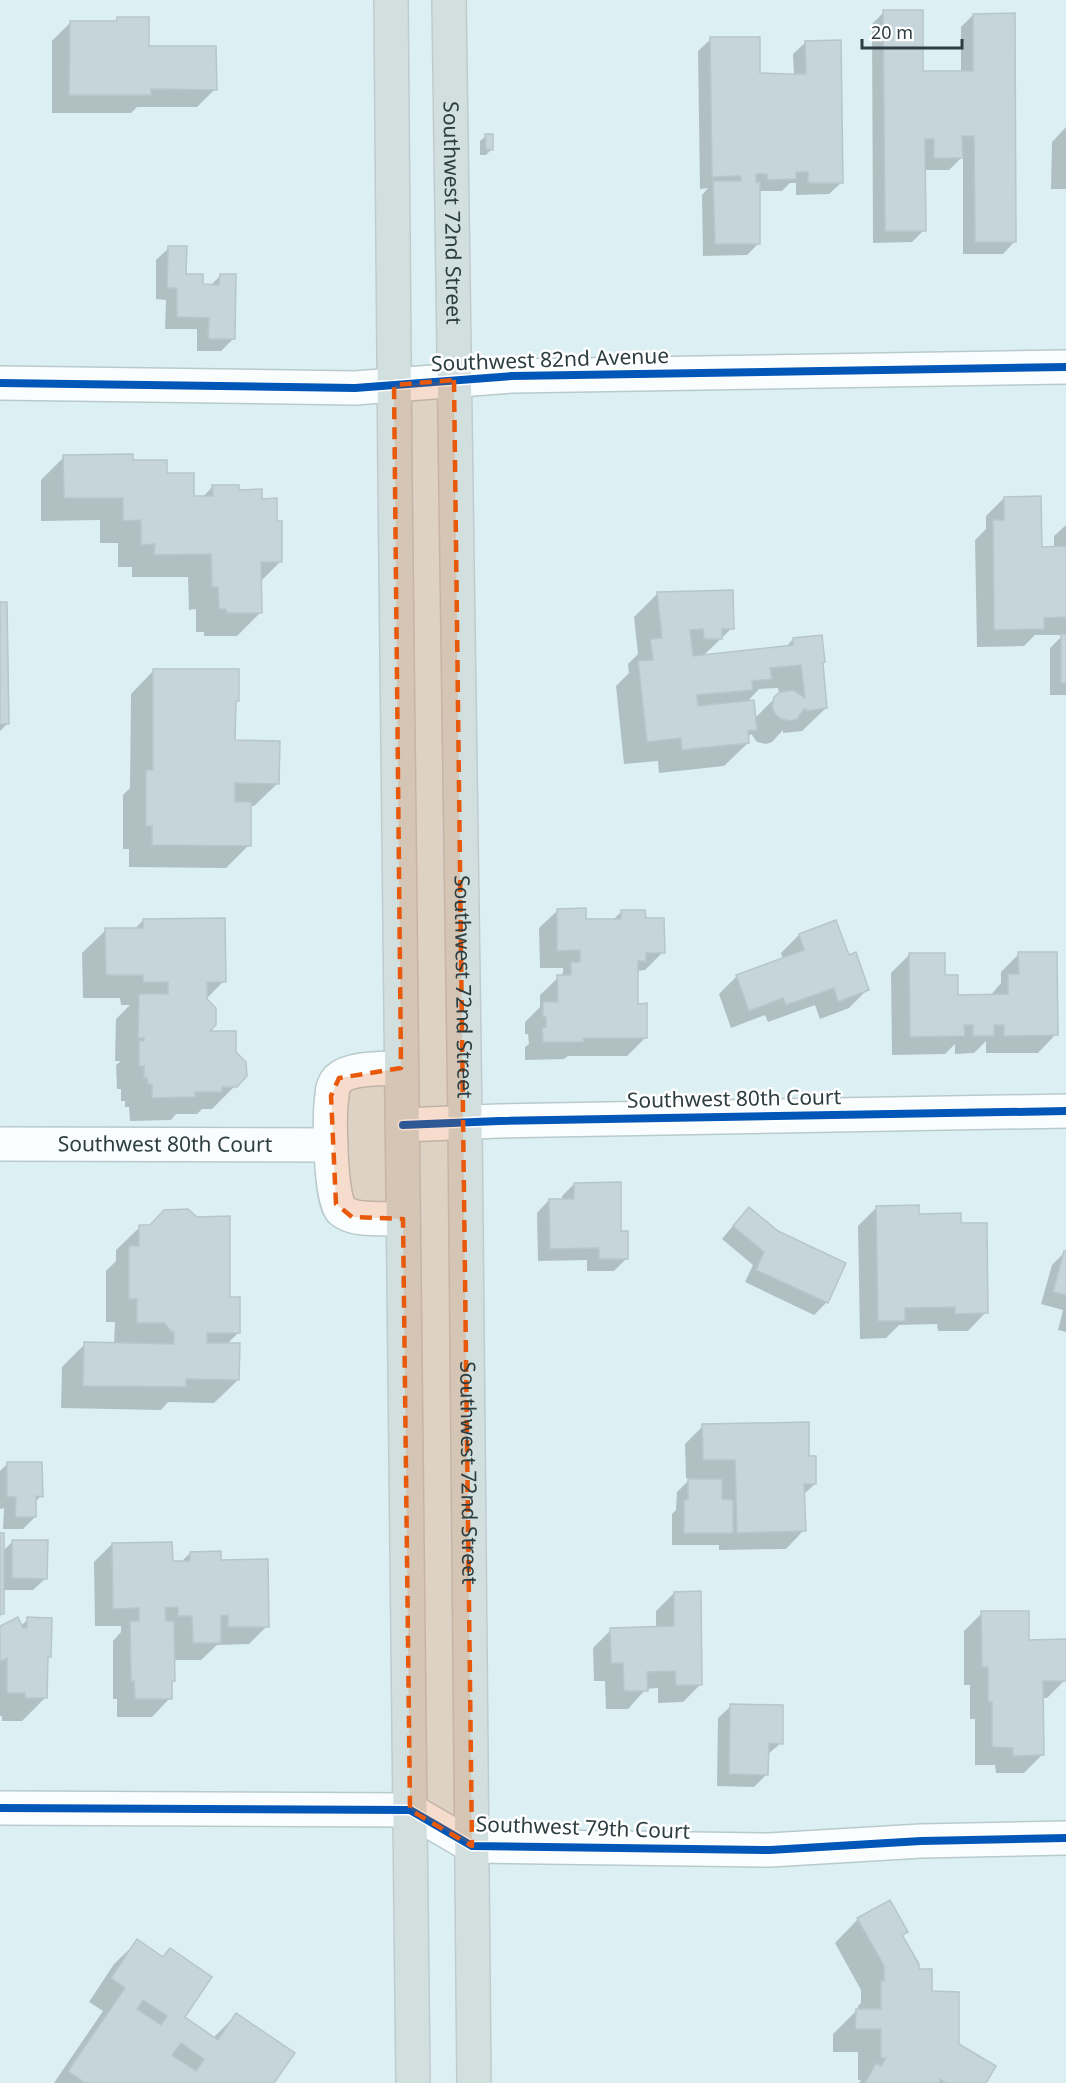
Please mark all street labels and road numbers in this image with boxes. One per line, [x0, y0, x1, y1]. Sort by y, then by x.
street label: Southwest 72nd Street [437, 101, 469, 325]
street label: Southwest 82nd Avenue [430, 341, 670, 377]
street label: Southwest 72nd Street [448, 875, 480, 1099]
street label: Southwest 80th Court [627, 1082, 842, 1114]
street label: Southwest 80th Court [58, 1129, 273, 1158]
street label: Southwest 72nd Street [454, 1361, 484, 1585]
street label: Southwest 79th Court [475, 1809, 691, 1845]

